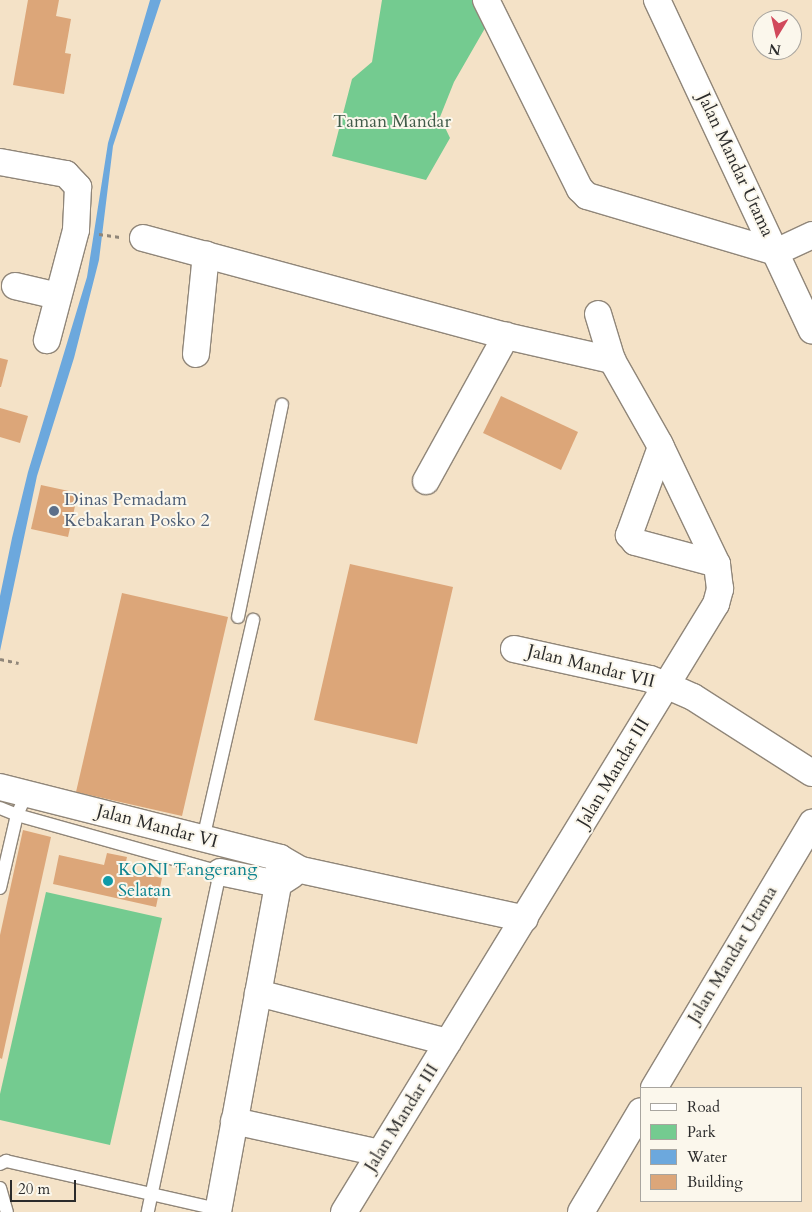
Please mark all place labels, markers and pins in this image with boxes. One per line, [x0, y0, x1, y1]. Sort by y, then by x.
place label: Dinas Pemadam Kebakaran Posko 2 [64, 490, 210, 532]
marker: Dinas Pemadam Kebakaran Posko 2 [48, 505, 60, 517]
place label: KONI Tangerang Selatan [118, 860, 257, 902]
marker: KONI Tangerang Selatan [102, 875, 114, 887]

